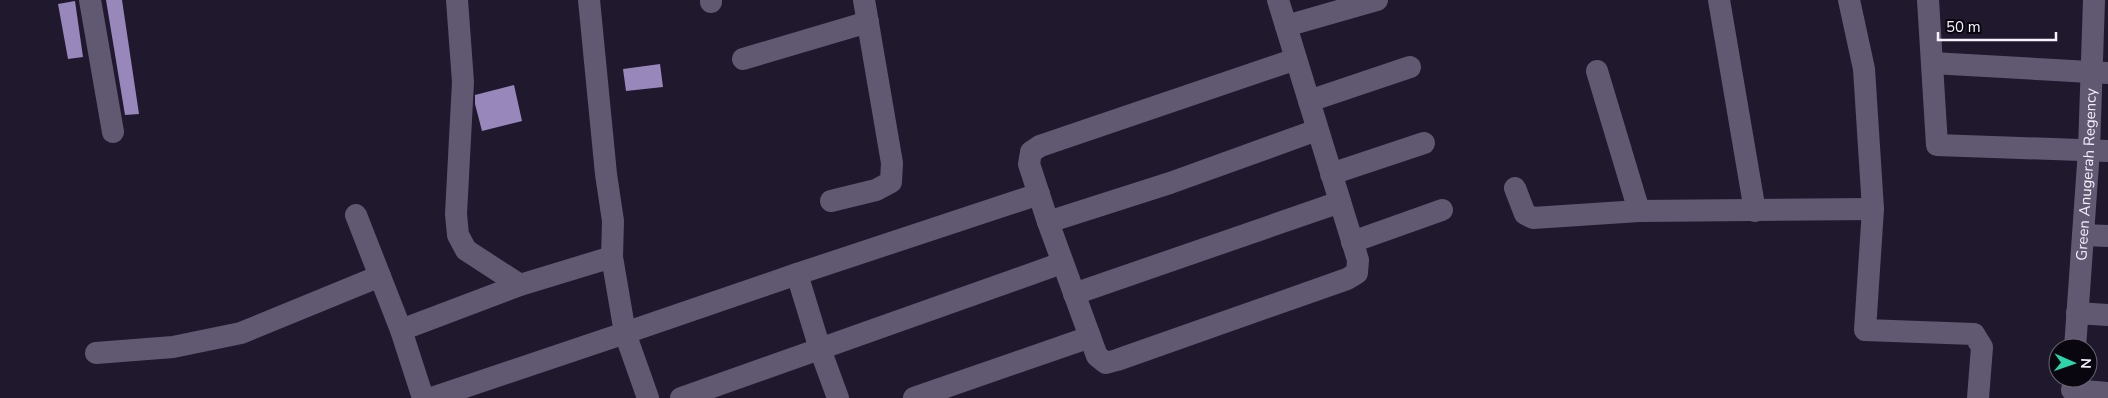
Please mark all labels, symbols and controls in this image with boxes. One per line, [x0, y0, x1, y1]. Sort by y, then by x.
scale bar [1938, 10, 2056, 42]
text: 50 m [1946, 17, 1981, 37]
street label: Green Anugerah Regency [2071, 88, 2101, 261]
north arrow [2048, 338, 2098, 388]
text: N [2076, 358, 2095, 369]

